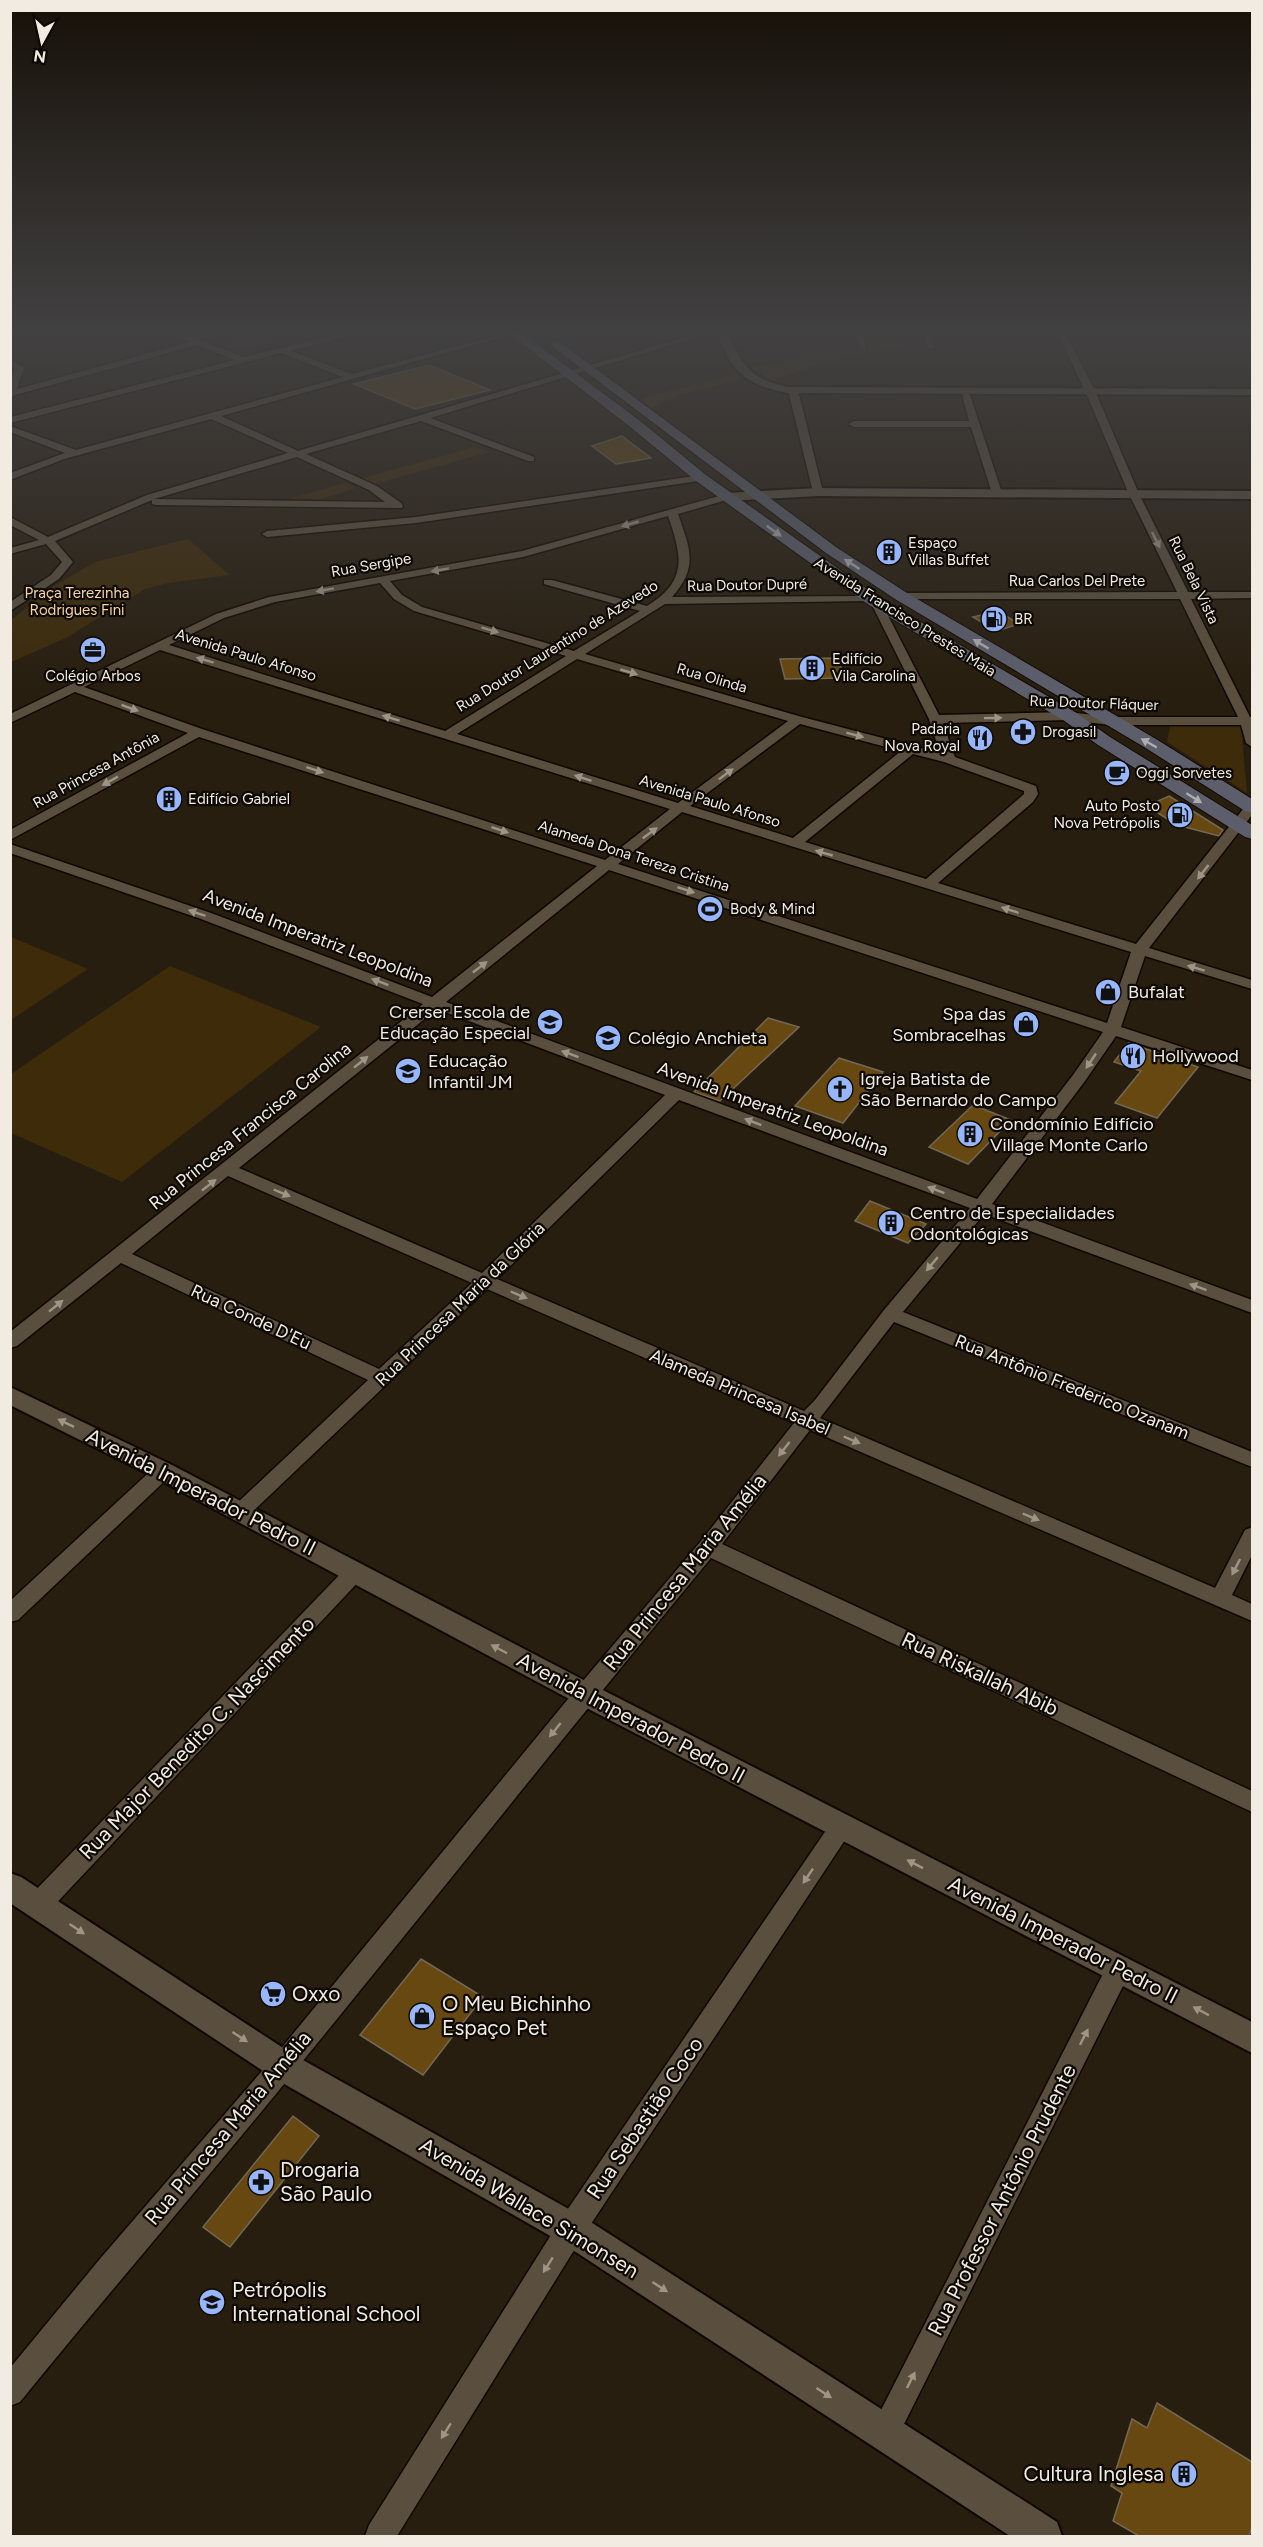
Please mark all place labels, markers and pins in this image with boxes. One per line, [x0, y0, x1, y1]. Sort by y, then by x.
place label: Espaço Villas Buffet [908, 534, 990, 569]
building icon: Espaço Villas Buffet [874, 537, 904, 567]
fuel station icon: BR [979, 604, 1009, 634]
place label: BR [1014, 610, 1033, 628]
office icon: Colégio Arbos [78, 635, 108, 665]
place label: Edifício Vila Carolina [832, 650, 916, 685]
building icon: Edifício Vila Carolina [797, 653, 827, 683]
place label: Colégio Arbos [45, 667, 141, 685]
pharmacy icon: Drogasil [1008, 717, 1038, 747]
place label: Padaria Nova Royal [884, 720, 960, 755]
restaurant icon: Padaria Nova Royal [965, 723, 995, 753]
place label: Drogasil [1042, 723, 1096, 741]
cafe icon: Oggi Sorvetes [1102, 758, 1132, 788]
place label: Oggi Sorvetes [1136, 764, 1232, 782]
building icon: Edifício Gabriel [154, 784, 184, 814]
place label: Edifício Gabriel [188, 790, 290, 808]
place label: Auto Posto Nova Petrópolis [1053, 797, 1160, 832]
fuel station icon: Auto Posto Nova Petrópolis [1165, 800, 1195, 830]
sports icon: Body & Mind [695, 894, 725, 924]
place label: Body & Mind [730, 900, 815, 918]
shop icon: Bufalat [1093, 977, 1123, 1007]
place label: Bufalat [1128, 981, 1185, 1003]
place label: Crerser Escola de Educação Especial [379, 1001, 530, 1044]
place label: Spa das Sombracelhas [892, 1003, 1006, 1046]
school or university icon: Crerser Escola de Educação Especial [535, 1007, 565, 1037]
shop icon: Spa das Sombracelhas [1011, 1009, 1041, 1039]
school or university icon: Colégio Anchieta [593, 1023, 623, 1053]
place label: Colégio Anchieta [628, 1027, 767, 1049]
restaurant icon: Hollywood [1118, 1041, 1148, 1071]
place label: Hollywood [1152, 1045, 1239, 1067]
place label: Educação Infantil JM [428, 1050, 513, 1093]
school or university icon: Educação Infantil JM [393, 1056, 423, 1086]
place label: Igreja Batista de São Bernardo do Campo [860, 1068, 1057, 1111]
church icon: Igreja Batista de São Bernardo do Campo [825, 1074, 855, 1104]
place label: Condomínio Edifício Village Monte Carlo [990, 1113, 1154, 1156]
building icon: Condomínio Edifício Village Monte Carlo [955, 1119, 985, 1149]
place label: Centro de Especialidades Odontológicas [910, 1202, 1115, 1245]
building icon: Centro de Especialidades Odontológicas [876, 1208, 906, 1238]
supermarket icon: Oxxo [258, 1979, 288, 2009]
place label: Oxxo [292, 1981, 340, 2006]
place label: O Meu Bichinho Espaço Pet [442, 1991, 591, 2040]
shop icon: O Meu Bichinho Espaço Pet [407, 2001, 437, 2031]
place label: Drogaria São Paulo [280, 2157, 372, 2206]
pharmacy icon: Drogaria São Paulo [246, 2167, 276, 2197]
place label: Petrópolis International School [232, 2277, 420, 2326]
school or university icon: Petrópolis International School [197, 2287, 227, 2317]
building icon: Cultura Inglesa [1169, 2459, 1199, 2489]
place label: Cultura Inglesa [1024, 2461, 1164, 2486]

